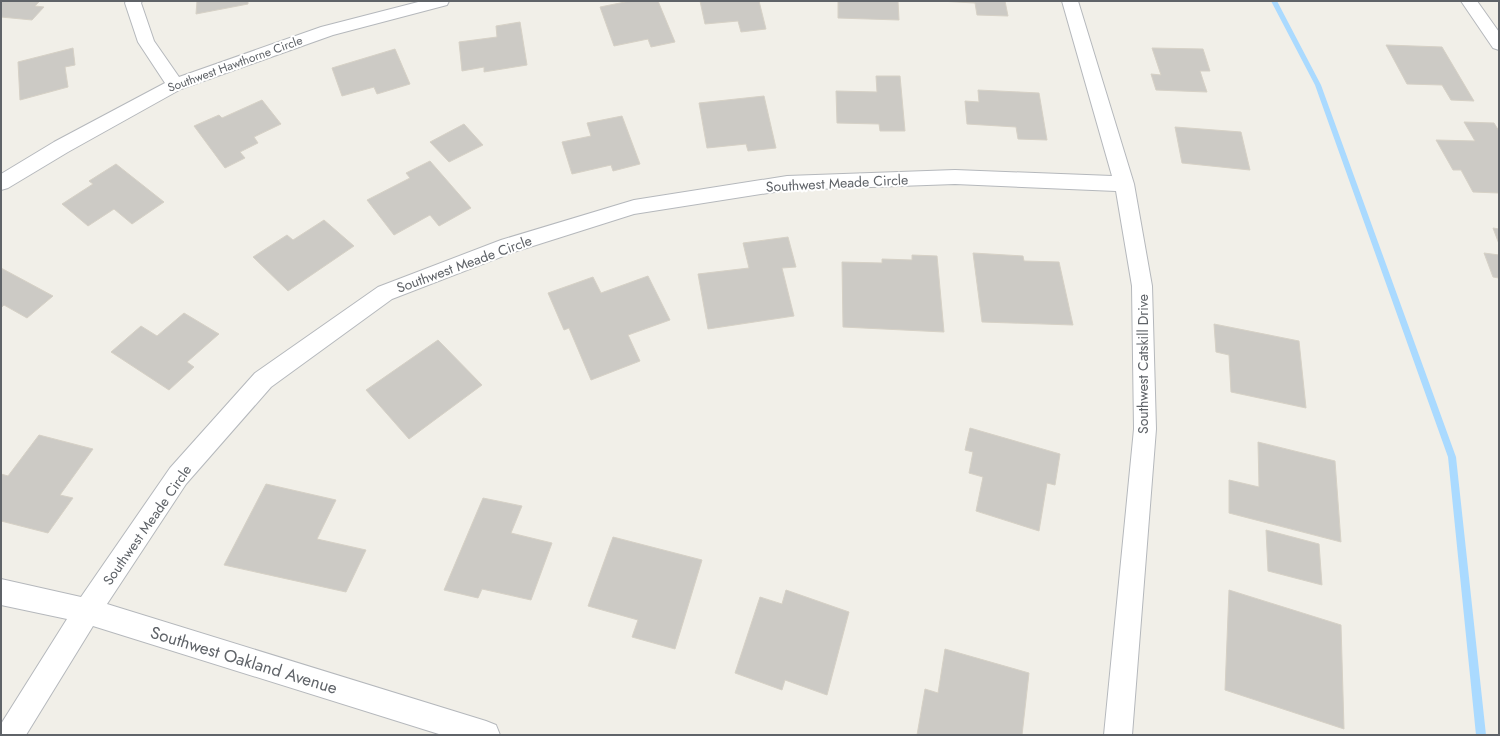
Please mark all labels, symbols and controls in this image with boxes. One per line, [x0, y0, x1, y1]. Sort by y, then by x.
street label: Southwest Hawthorne Circle [165, 31, 305, 97]
street label: Southwest Meade Circle [765, 169, 909, 197]
street label: Southwest Meade Circle [394, 230, 534, 298]
street label: Southwest Catskill Drive [1133, 294, 1153, 434]
street label: Southwest Meade Circle [98, 461, 196, 589]
street label: Southwest Oakland Avenue [148, 620, 341, 700]

